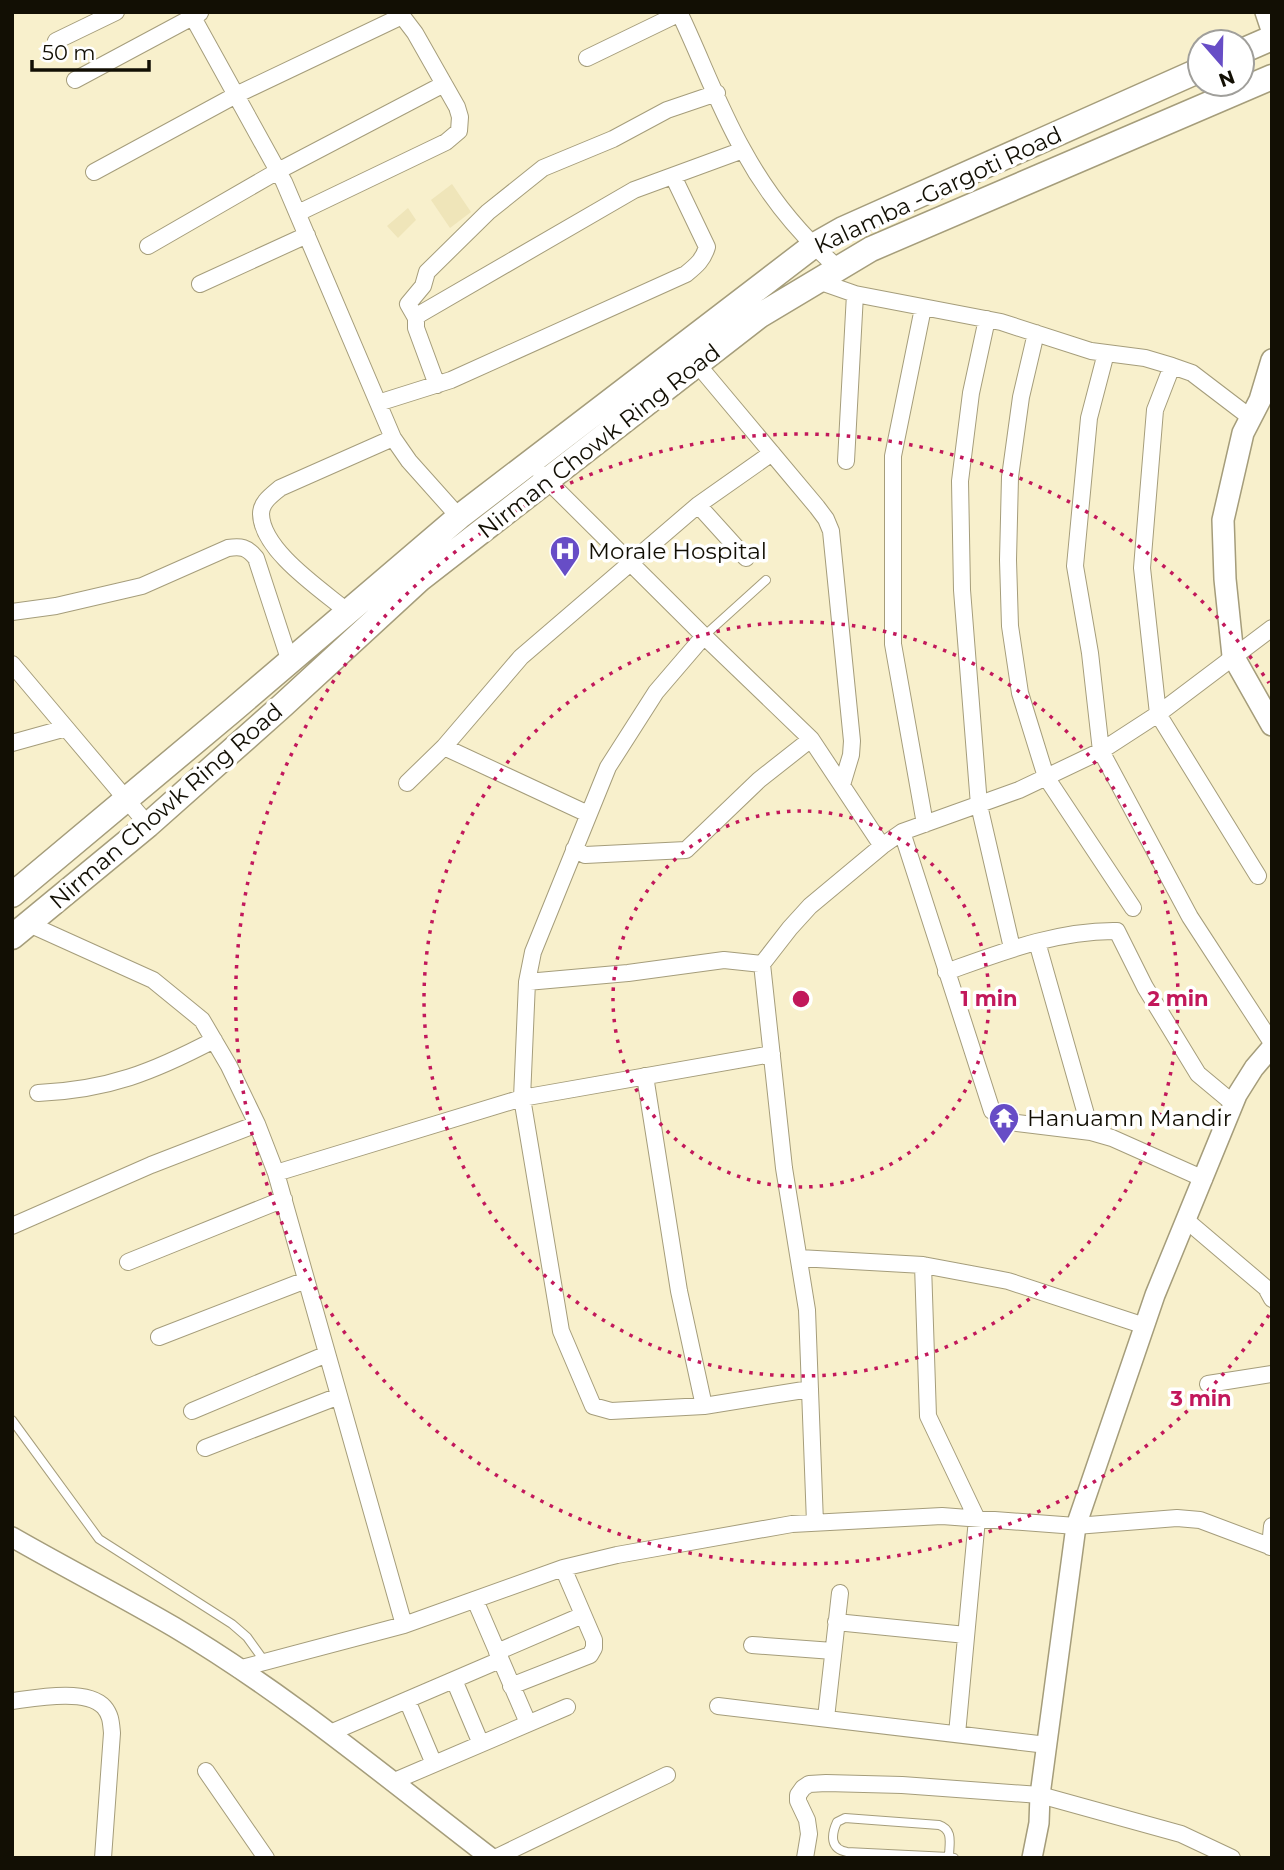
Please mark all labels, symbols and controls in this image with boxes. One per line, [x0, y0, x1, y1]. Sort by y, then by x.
scale bar [32, 28, 149, 72]
north arrow [1186, 28, 1256, 98]
text: 50 m [42, 40, 96, 65]
text: N [1215, 65, 1238, 92]
street label: Kalamba -Gargoti Road [810, 120, 1066, 260]
street label: Nirman Chowk Ring Road [472, 338, 726, 544]
hospital icon: Morale Hospital [548, 534, 582, 578]
place label: Morale Hospital [588, 537, 767, 565]
street label: Nirman Chowk Ring Road [44, 697, 288, 915]
text: 1 min [960, 986, 1018, 1011]
text: 2 min [1147, 986, 1209, 1011]
centre of rings [789, 987, 813, 1011]
temple icon: Hanuamn Mandir [987, 1101, 1021, 1145]
place label: Hanuamn Mandir [1027, 1104, 1232, 1132]
text: 3 min [1169, 1386, 1232, 1411]

